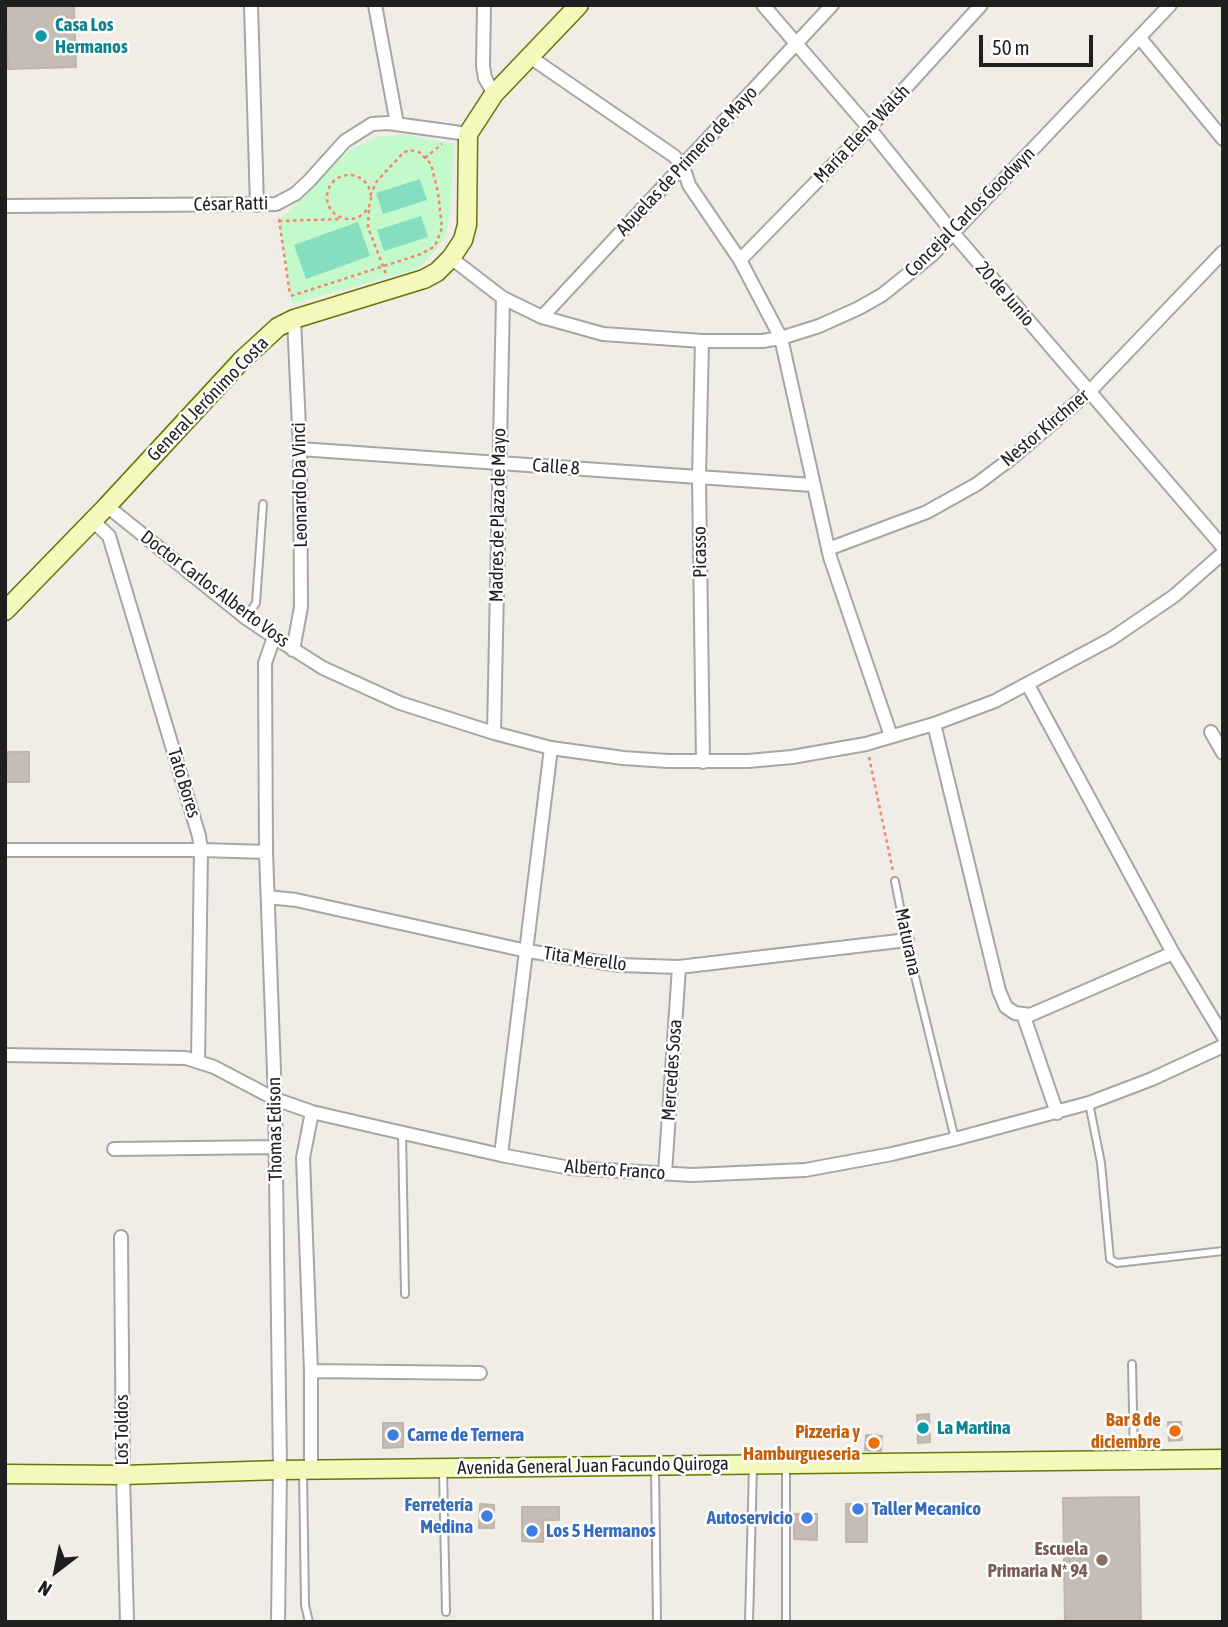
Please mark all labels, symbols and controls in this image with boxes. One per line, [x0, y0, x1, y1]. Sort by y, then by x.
place label: Casa Los Hermanos [55, 14, 128, 58]
scale bar [983, 21, 1097, 65]
marker: Casa Los Hermanos [33, 28, 49, 44]
text: 50 m [992, 35, 1030, 59]
street label: María Elena Walsh [809, 80, 915, 188]
street label: Abuelas de Primero de Mayo [612, 81, 762, 241]
street label: Concejal Carlos Goodwyn [900, 142, 1040, 282]
street label: César Ratti [194, 192, 268, 216]
street label: 20 de Junio [971, 257, 1039, 331]
street label: General Jerónimo Costa [143, 332, 273, 466]
street label: Nestor Kirchner [996, 385, 1094, 471]
street label: Leonardo Da Vinci [288, 422, 312, 548]
street label: Madres de Plaza de Mayo [485, 428, 511, 602]
street label: Calle 8 [532, 454, 580, 480]
street label: Doctor Carlos Alberto Voss [136, 526, 294, 652]
street label: Picasso [688, 526, 712, 578]
street label: Tato Bores [163, 745, 205, 821]
street label: Maturana [890, 906, 926, 978]
street label: Tita Merello [542, 942, 628, 976]
street label: Mercedes Sosa [657, 1018, 687, 1122]
street label: Thomas Edison [263, 1077, 287, 1181]
street label: Alberto Franco [564, 1155, 666, 1185]
street label: Los Toldos [111, 1394, 133, 1466]
place label: Bar 8 de diciembre [1091, 1409, 1161, 1453]
place label: La Martina [937, 1417, 1011, 1439]
marker: La Martina [915, 1420, 931, 1436]
place label: Pizzeria y Hamburgueseria [743, 1421, 860, 1465]
marker: Bar 8 de diciembre [1167, 1423, 1183, 1439]
place label: Carne de Ternera [407, 1424, 524, 1446]
marker: Carne de Ternera [385, 1427, 401, 1443]
marker: Pizzeria y Hamburgueseria [866, 1435, 882, 1451]
street label: Avenida General Juan Facundo Quiroga [457, 1452, 729, 1480]
place label: Ferretería Medina [405, 1494, 473, 1538]
place label: Taller Mecanico [872, 1498, 981, 1520]
marker: Taller Mecanico [850, 1501, 866, 1517]
place label: Autoservicio [707, 1507, 793, 1529]
marker: Ferretería Medina [479, 1508, 495, 1524]
marker: Autoservicio [799, 1510, 815, 1526]
place label: Los 5 Hermanos [546, 1520, 656, 1542]
marker: Los 5 Hermanos [524, 1523, 540, 1539]
north arrow [21, 1536, 91, 1606]
place label: Escuela Primaria N* 94 [987, 1538, 1088, 1582]
marker: Escuela Primaria N* 94 [1094, 1552, 1110, 1568]
text: N [34, 1577, 55, 1601]

